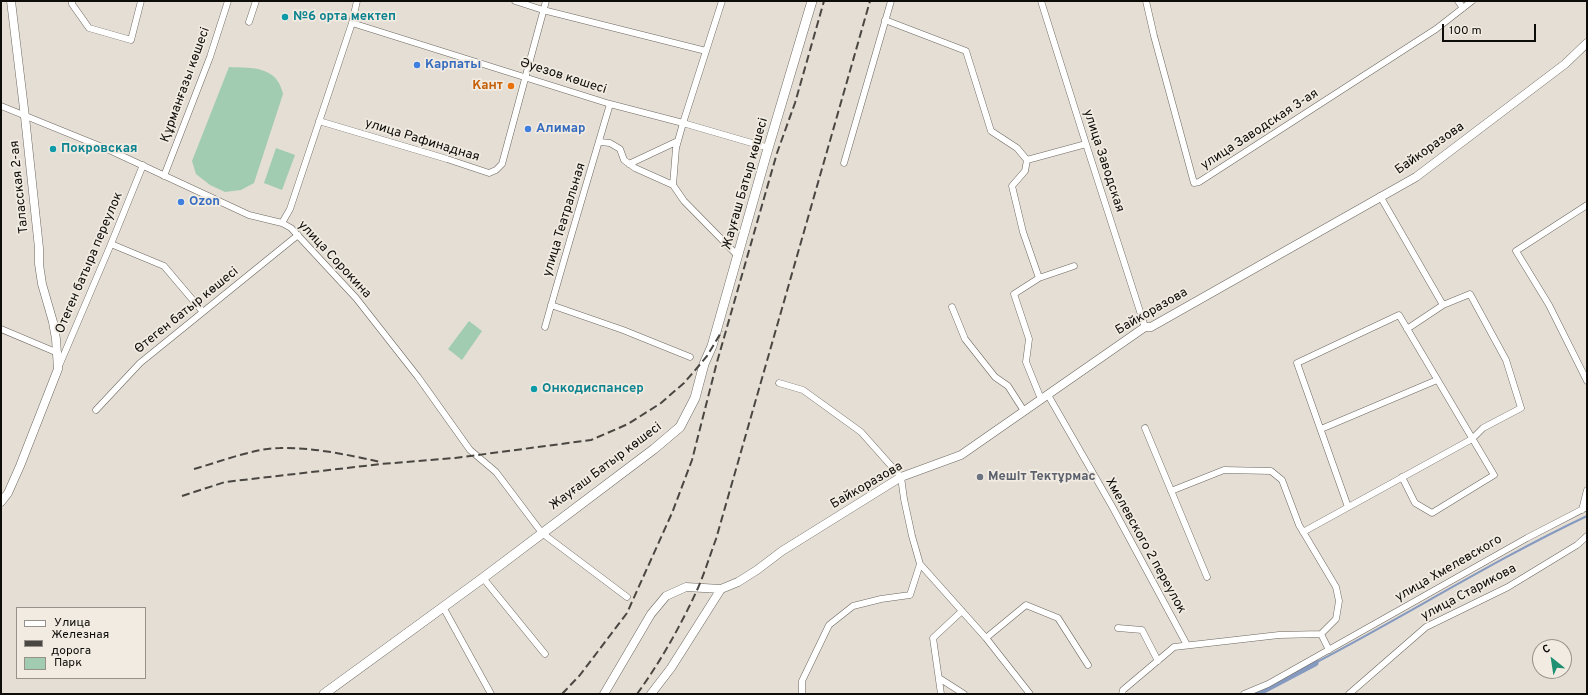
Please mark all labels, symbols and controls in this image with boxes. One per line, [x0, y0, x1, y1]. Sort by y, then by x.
place label: №6 орта мектеп [293, 9, 396, 25]
marker: №6 орта мектеп [280, 12, 290, 22]
scale bar [1444, 16, 1538, 42]
text: 100 m [1449, 23, 1482, 39]
street label: Құрманғазы көшесі [158, 25, 214, 145]
street label: Әуезов көшесі [518, 56, 608, 98]
place label: Карпаты [425, 57, 481, 73]
marker: Карпаты [412, 60, 422, 70]
place label: Кант [472, 78, 503, 94]
marker: Кант [506, 81, 516, 91]
street label: улица Заводская 3-ая [1198, 86, 1322, 174]
street label: улица Заводская [1079, 108, 1127, 214]
street label: улица Рафинадная [363, 116, 481, 166]
street label: Жауғаш Батыр көшесі [720, 116, 772, 252]
street label: Байкоразова [1392, 119, 1468, 179]
place label: Алимар [536, 121, 585, 137]
marker: Алимар [523, 124, 533, 134]
street label: Таласская 2-ая [7, 140, 33, 234]
place label: Покровская [61, 141, 138, 157]
marker: Покровская [48, 144, 58, 154]
street label: улица Театральная [540, 161, 590, 279]
street label: Отеген батыра переулок [53, 190, 127, 336]
place label: Ozon [189, 194, 220, 210]
marker: Ozon [176, 197, 186, 207]
street label: улица Сорокина [294, 218, 374, 302]
street label: Өтеген батыр көшесі [132, 264, 242, 358]
street label: Байкоразова [1113, 285, 1191, 339]
place label: Онкодиспансер [542, 381, 644, 397]
marker: Онкодиспансер [529, 384, 539, 394]
street label: Жауғаш Батыр көшесі [547, 420, 665, 514]
street label: Байкоразова [828, 459, 906, 513]
place label: Мешіт Тектұрмас [988, 469, 1096, 485]
marker: Мешіт Тектұрмас [975, 472, 985, 482]
street label: Хмелевского 2 переулок [1101, 475, 1189, 617]
street label: улица Хмелевского [1393, 532, 1505, 606]
street label: улица Старикова [1419, 561, 1519, 625]
legend [16, 607, 146, 679]
text: Улица [54, 615, 90, 631]
text: Железная дорога [51, 627, 109, 659]
north arrow [1532, 639, 1572, 679]
text: С [1540, 642, 1553, 657]
text: Парк [54, 655, 82, 671]

